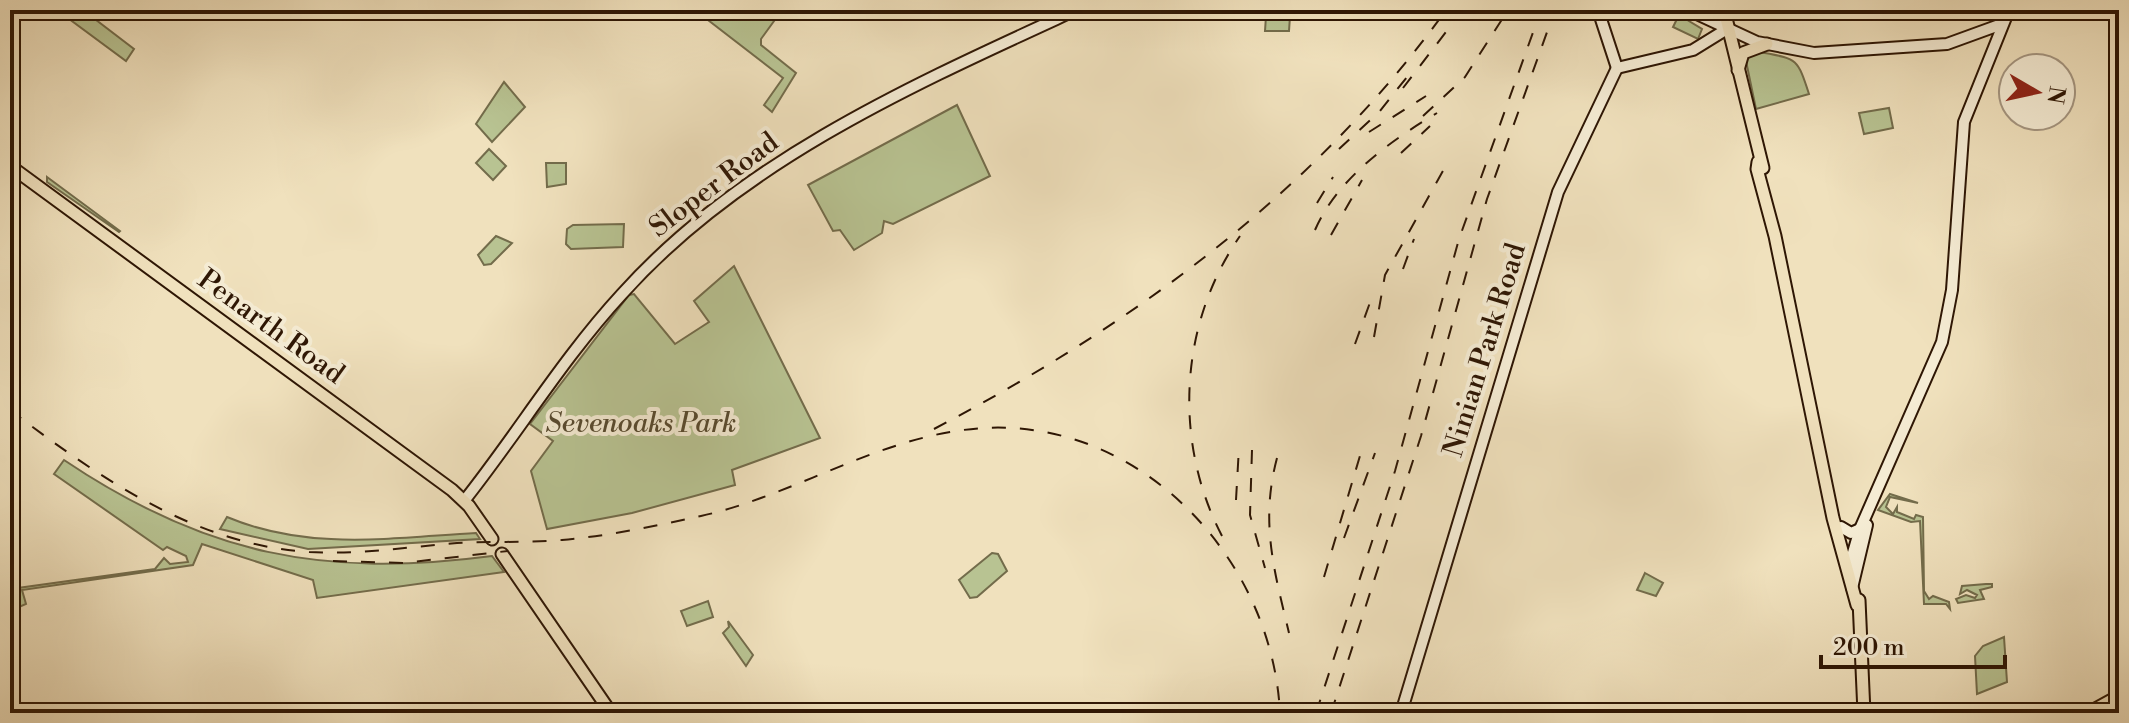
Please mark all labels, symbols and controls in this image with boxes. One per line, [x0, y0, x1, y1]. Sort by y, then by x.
north arrow [1997, 52, 2077, 132]
text: N [2040, 84, 2070, 106]
street label: Sloper Road [642, 125, 786, 245]
street label: Ninian Park Road [1436, 239, 1534, 461]
street label: Penarth Road [191, 262, 351, 392]
park label: Sevenoaks Park [546, 406, 736, 441]
scale bar [1821, 619, 2005, 669]
text: 200 m [1833, 633, 1904, 663]

